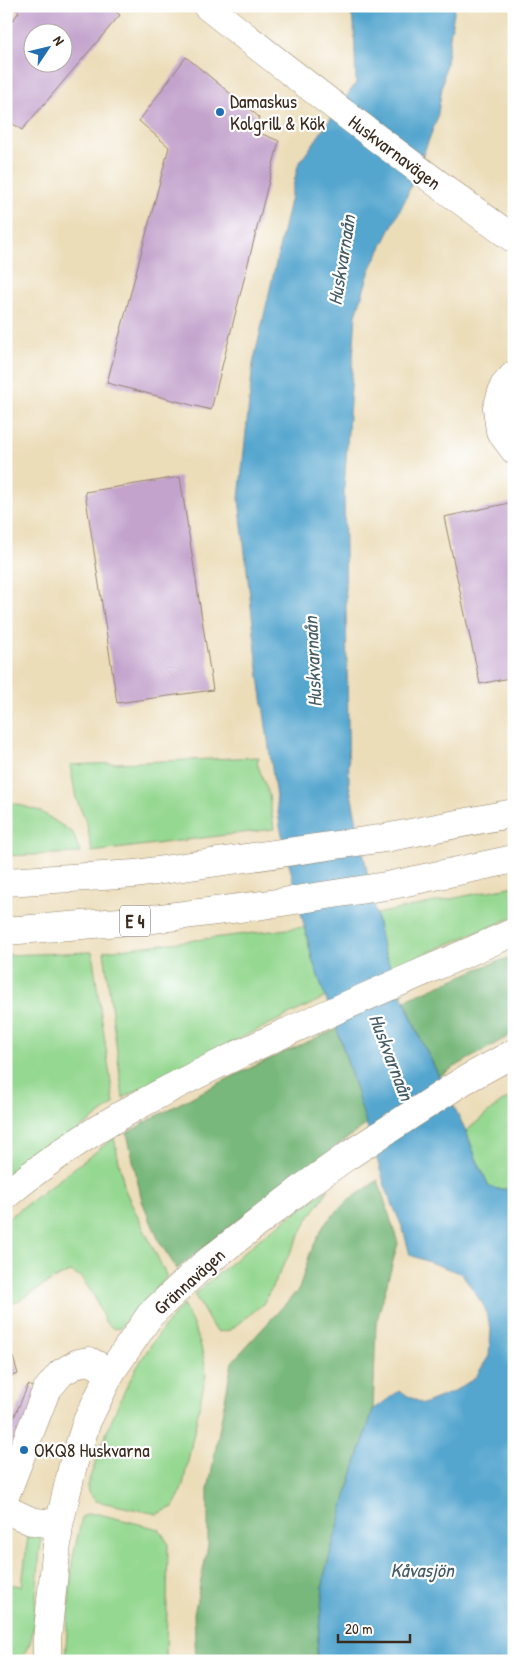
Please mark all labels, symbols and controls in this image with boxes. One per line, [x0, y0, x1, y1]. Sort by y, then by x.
north arrow [22, 22, 72, 72]
text: N [49, 32, 69, 49]
place label: Damaskus Kolgrill & Kök [230, 88, 325, 136]
marker: Damaskus Kolgrill & Kök [214, 106, 226, 118]
street label: Huskvarnavägen [343, 109, 447, 195]
water label: Huskvarnaån [321, 211, 362, 307]
water label: Huskvarnaån [296, 614, 328, 708]
road number: E 4 [120, 906, 150, 936]
water label: Huskvarnaån [363, 1010, 422, 1106]
street label: Grännavägen [148, 1242, 230, 1320]
place label: OKQ8 Huskvarna [34, 1437, 150, 1463]
marker: OKQ8 Huskvarna [18, 1444, 30, 1456]
water label: Kåvasjön [390, 1556, 456, 1583]
scale bar [338, 1612, 410, 1644]
text: 20 m [345, 1618, 372, 1639]

